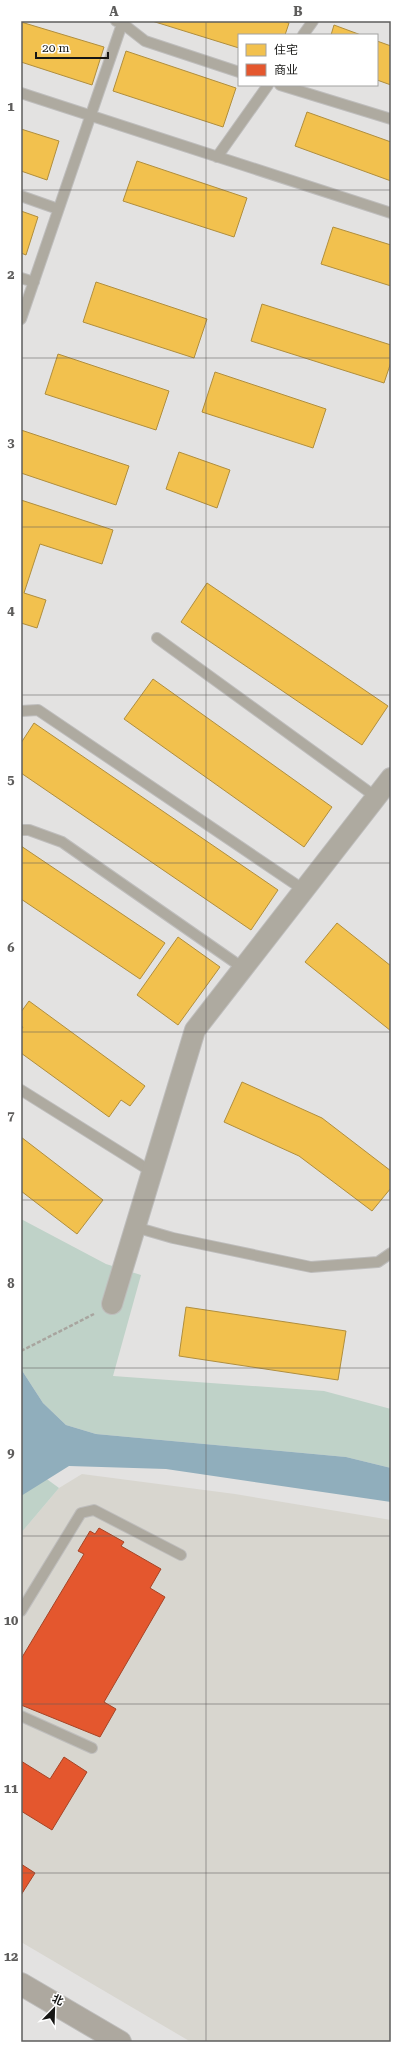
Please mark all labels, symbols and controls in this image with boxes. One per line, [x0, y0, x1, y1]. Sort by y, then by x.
text: A [109, 4, 119, 19]
text: B [293, 4, 303, 19]
scale bar [36, 34, 108, 60]
legend [238, 34, 378, 86]
text: 20 m [42, 41, 69, 55]
text: 住宅 [274, 43, 298, 57]
text: 商业 [274, 63, 298, 77]
text: 1 [7, 99, 15, 114]
text: 2 [7, 267, 15, 282]
text: 3 [7, 435, 15, 450]
text: 4 [7, 603, 15, 618]
text: 5 [7, 772, 15, 787]
text: 6 [7, 940, 15, 955]
text: 7 [7, 1108, 15, 1123]
text: 8 [7, 1276, 15, 1291]
text: 9 [7, 1445, 15, 1460]
text: 10 [4, 1613, 18, 1628]
text: 11 [4, 1781, 18, 1796]
text: 12 [4, 1949, 18, 1964]
north arrow [34, 1989, 74, 2029]
text: 北 [50, 1992, 65, 2008]

